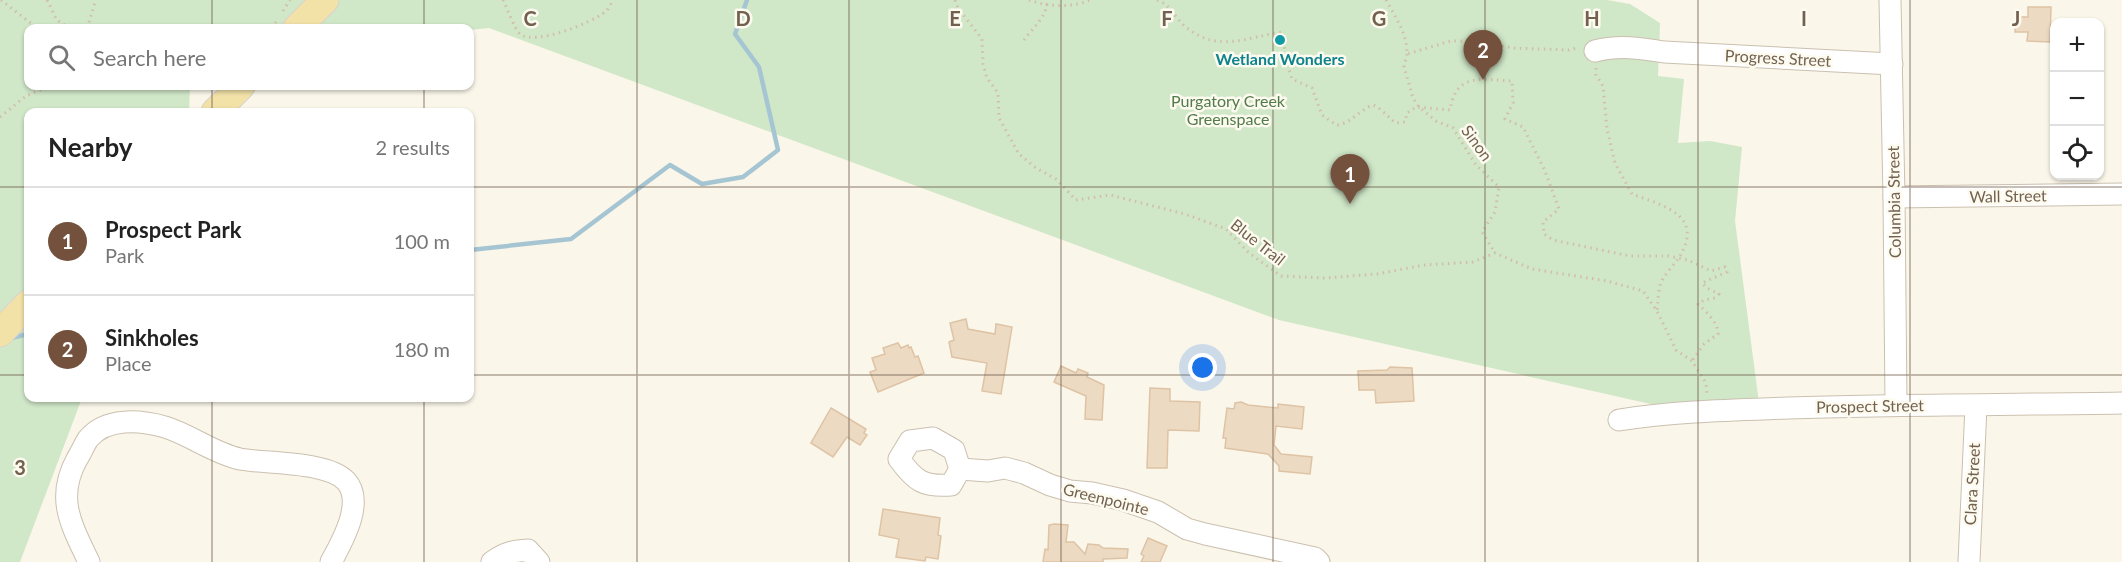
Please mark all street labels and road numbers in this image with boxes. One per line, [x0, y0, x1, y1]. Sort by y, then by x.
street label: Progress Street [1724, 45, 1832, 70]
street label: Sinon [1458, 121, 1497, 164]
street label: Columbia Street [1883, 145, 1904, 258]
street label: Wall Street [1969, 185, 2047, 206]
street label: Blue Trail [1227, 214, 1289, 269]
street label: Prospect Street [1816, 395, 1924, 416]
street label: Clara Street [1960, 442, 1983, 526]
street label: Greenpointe [1061, 479, 1151, 518]

